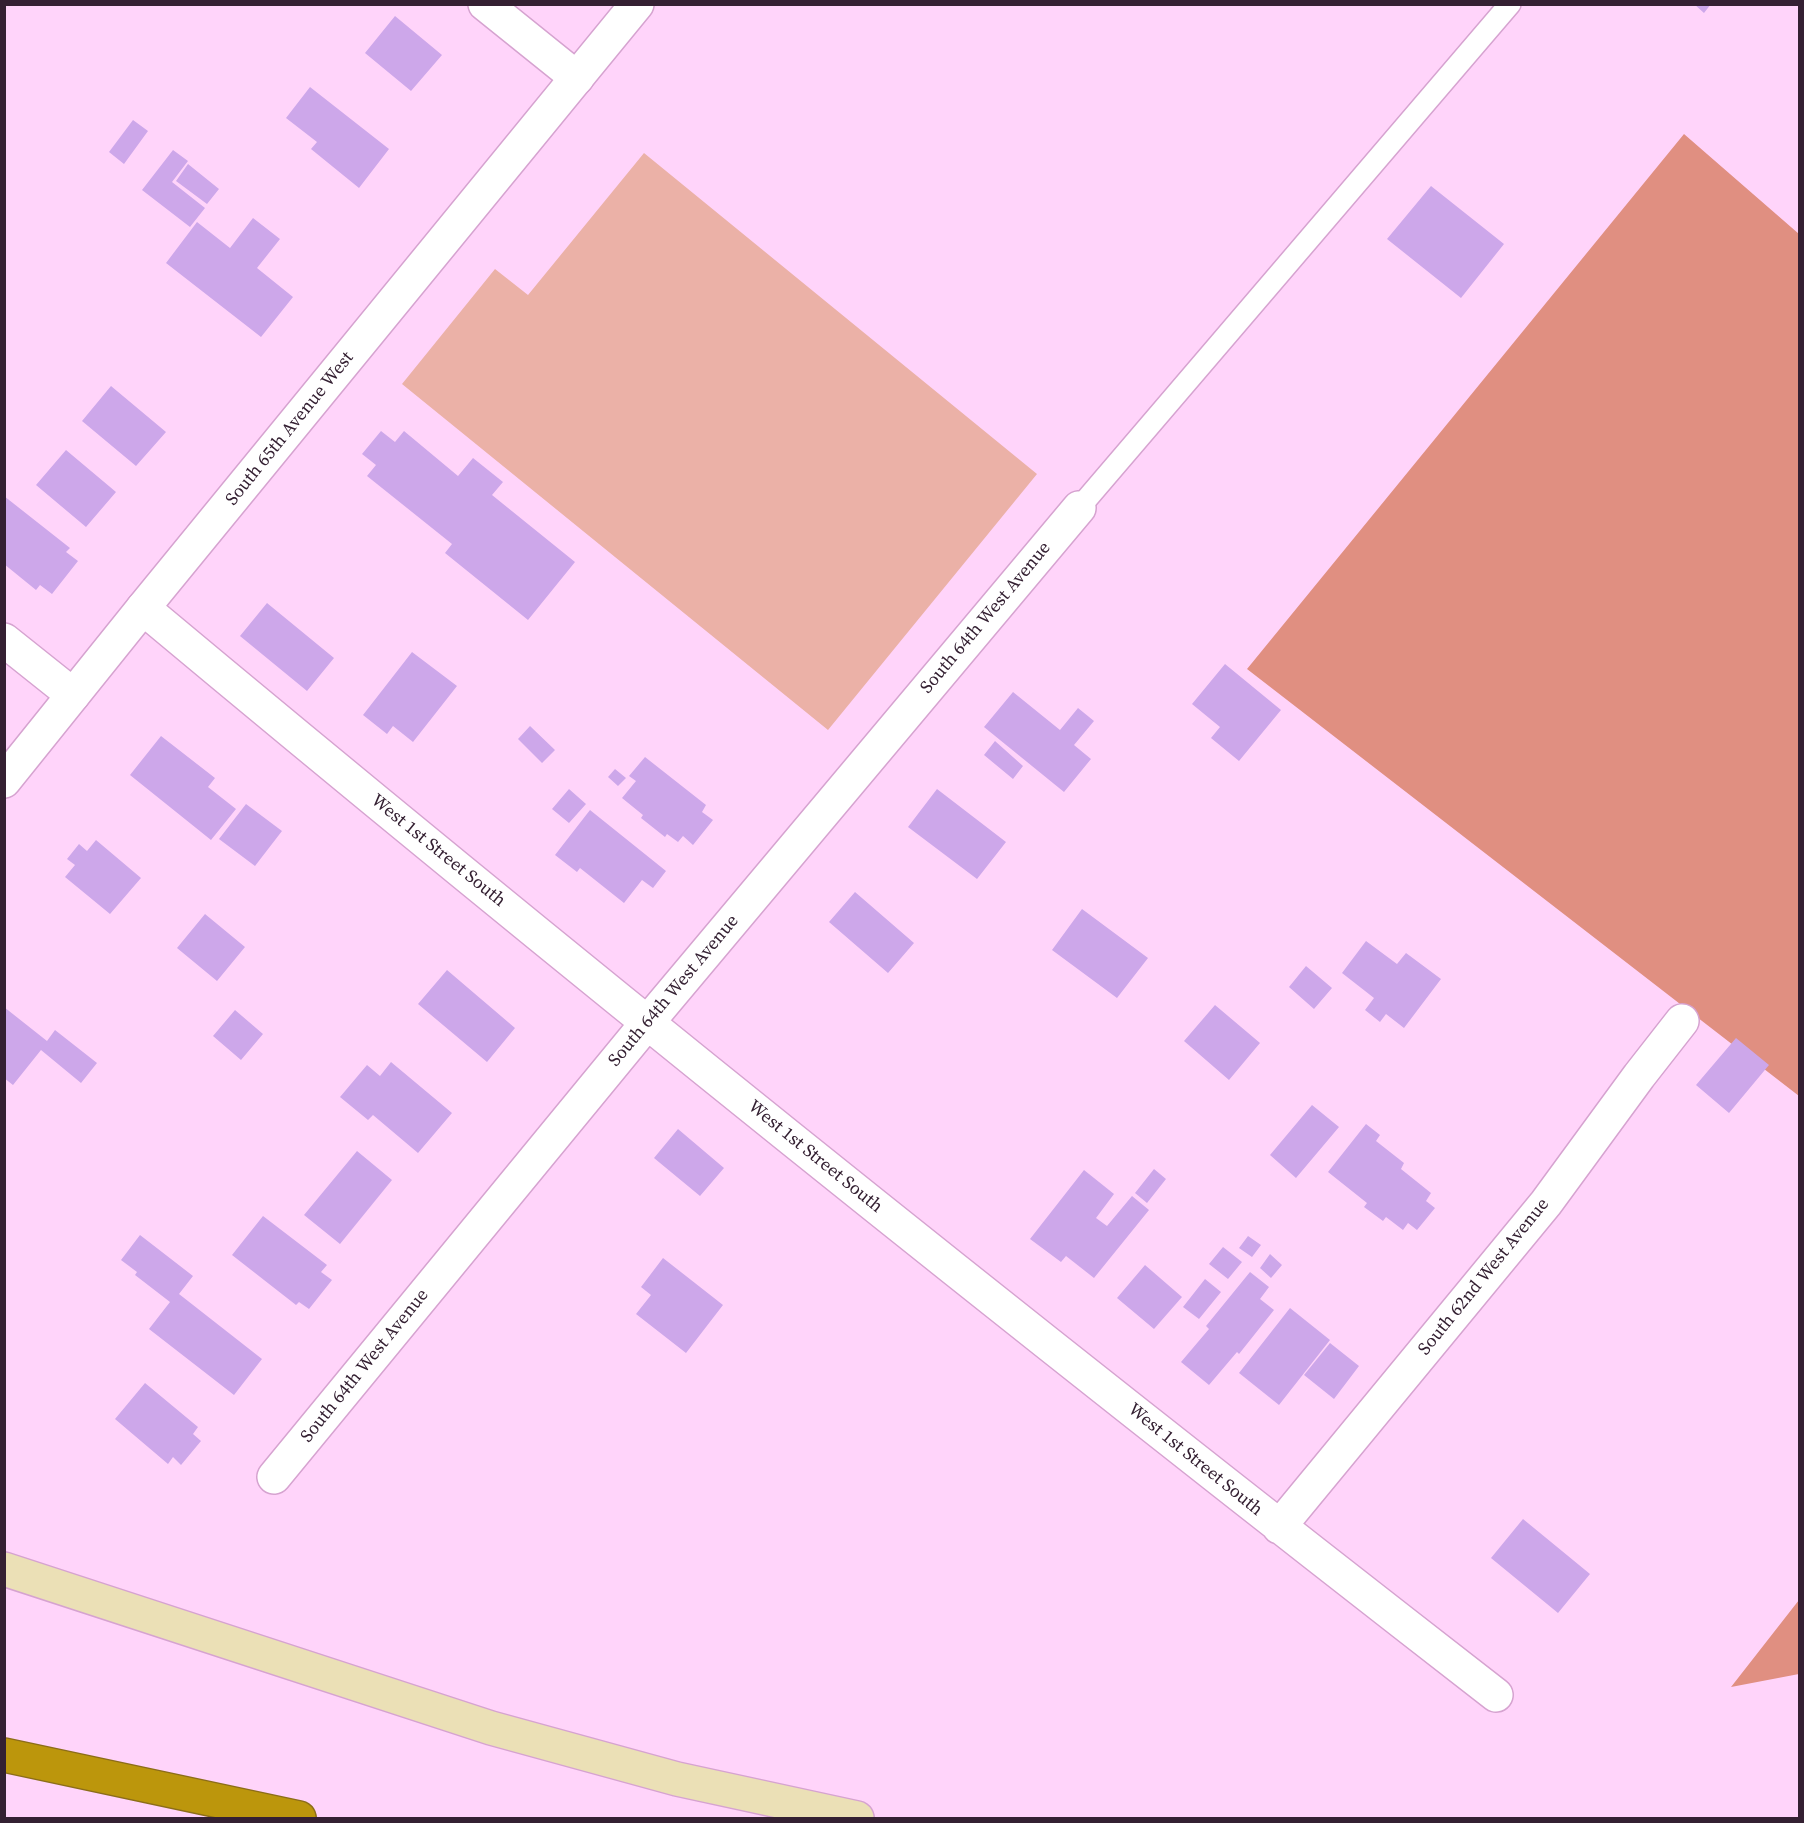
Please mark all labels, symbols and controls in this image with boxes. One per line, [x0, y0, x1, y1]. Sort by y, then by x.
street label: South 65th Avenue West [221, 348, 359, 510]
street label: South 64th West Avenue [916, 538, 1056, 698]
street label: West 1st Street South [366, 790, 510, 912]
street label: South 64th West Avenue [604, 911, 744, 1071]
street label: West 1st Street South [743, 1096, 887, 1218]
street label: South 62nd West Avenue [1414, 1194, 1554, 1360]
street label: South 64th West Avenue [296, 1285, 434, 1447]
street label: West 1st Street South [1123, 1399, 1267, 1521]

